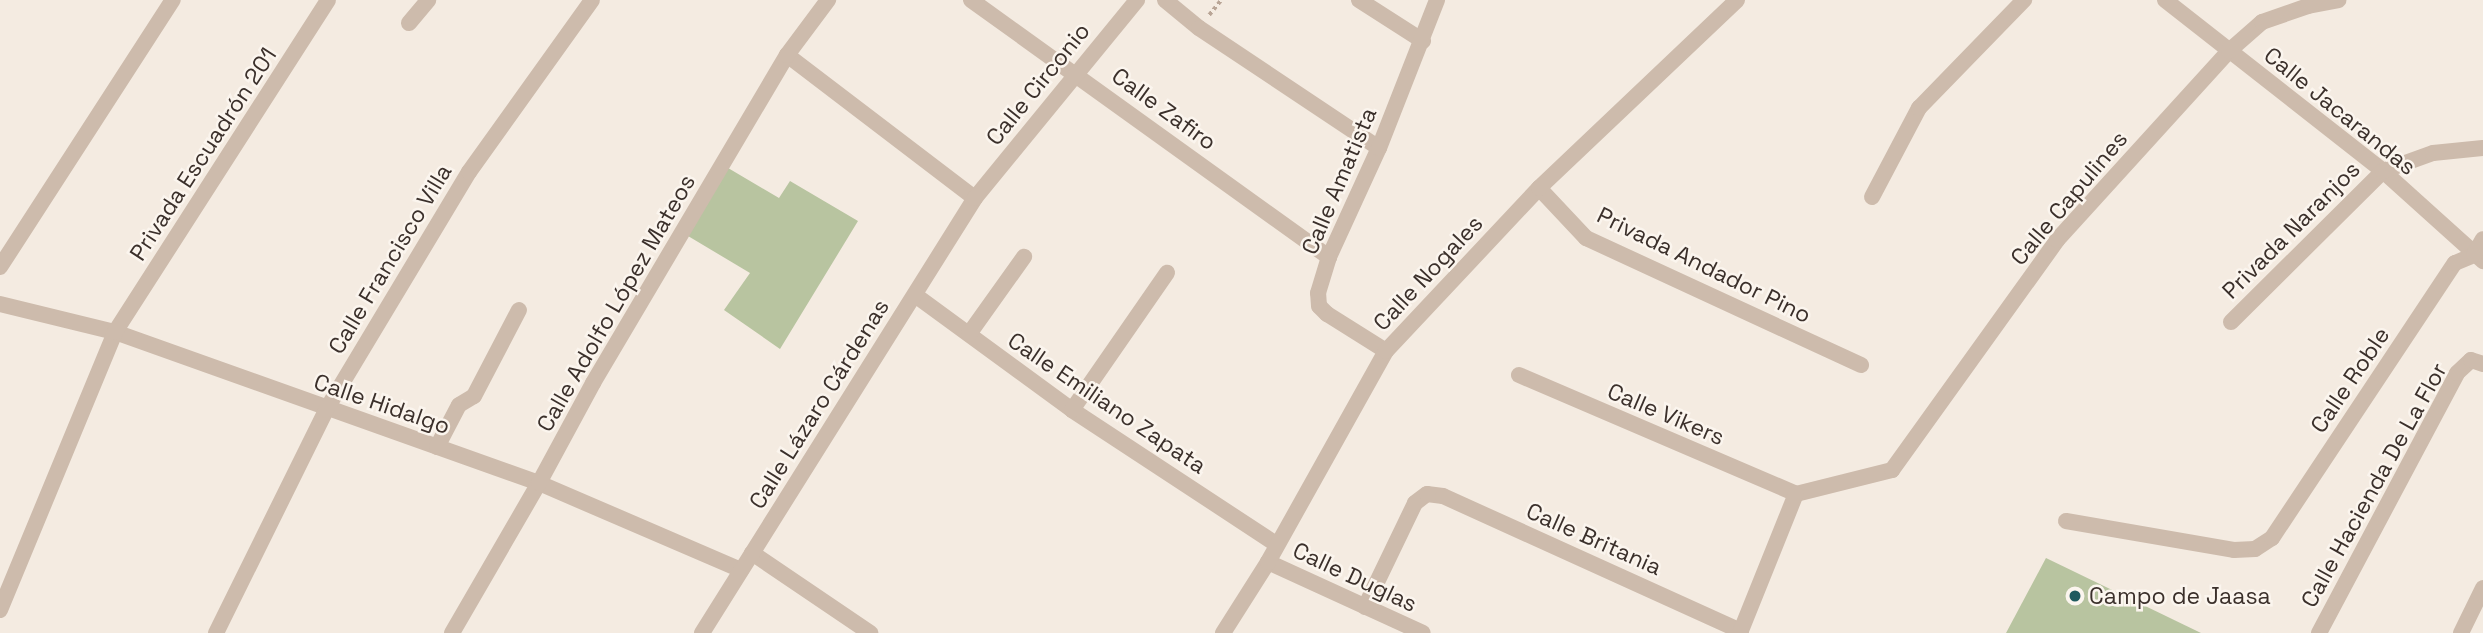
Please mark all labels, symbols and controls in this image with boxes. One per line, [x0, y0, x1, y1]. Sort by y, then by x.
street label: Calle Circonio [980, 17, 1096, 151]
street label: Calle Jacarandas [2258, 41, 2422, 181]
street label: Privada Escuadrón 201 [124, 42, 282, 266]
street label: Calle Zafiro [1106, 62, 1222, 156]
street label: Calle Amatista [1296, 103, 1382, 259]
street label: Calle Capulines [2005, 125, 2133, 271]
street label: Privada Naranjos [2216, 155, 2366, 305]
street label: Calle Francisco Villa [322, 159, 458, 359]
street label: Calle Adolfo López Mateos [531, 169, 701, 437]
street label: Privada Andador Pino [1592, 201, 1816, 329]
street label: Calle Nogales [1368, 210, 1488, 336]
street label: Calle Lázaro Cárdenas [743, 294, 895, 514]
street label: Calle Roble [2305, 322, 2395, 438]
street label: Calle Emiliano Zapata [1003, 326, 1211, 480]
street label: Calle Hacienda De La Flor [2295, 358, 2453, 612]
street label: Calle Hidalgo [310, 368, 454, 440]
street label: Calle Vikers [1603, 377, 1729, 451]
street label: Calle Britania [1522, 497, 1666, 581]
street label: Calle Duglas [1289, 536, 1421, 618]
place label: Campo de Jaasa [2089, 582, 2271, 610]
marker: Campo de Jaasa [2067, 588, 2083, 604]

